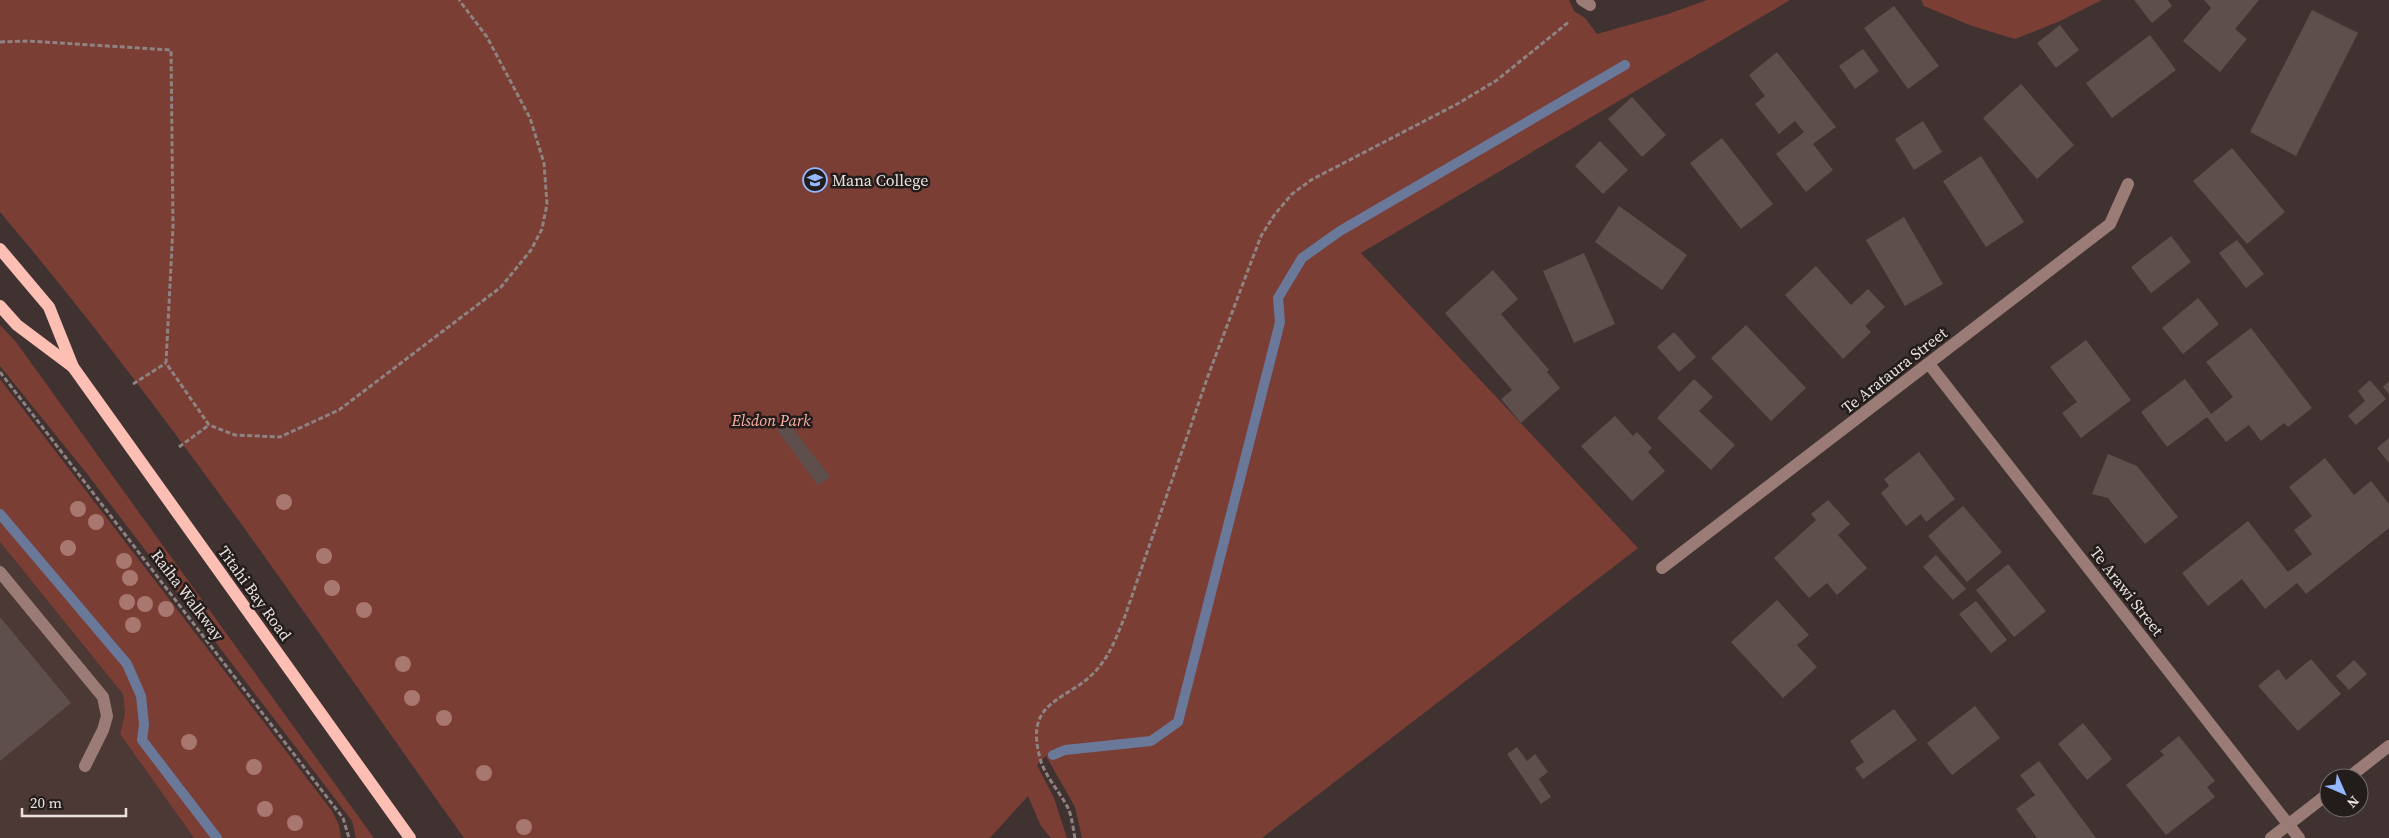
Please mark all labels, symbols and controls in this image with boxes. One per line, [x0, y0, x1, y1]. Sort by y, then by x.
school or university icon: Mana College [802, 167, 828, 193]
place label: Mana College [832, 169, 928, 191]
street label: Te Arataura Street [1837, 321, 1952, 418]
park label: Elsdon Park [731, 409, 811, 431]
street label: Titahi Bay Road [213, 541, 297, 645]
street label: Te Arawi Street [2085, 542, 2169, 641]
street label: Raiha Walkway [147, 545, 230, 646]
north arrow [2319, 768, 2369, 818]
scale bar [22, 786, 126, 818]
text: 20 m [30, 792, 62, 813]
text: N [2343, 792, 2364, 813]

